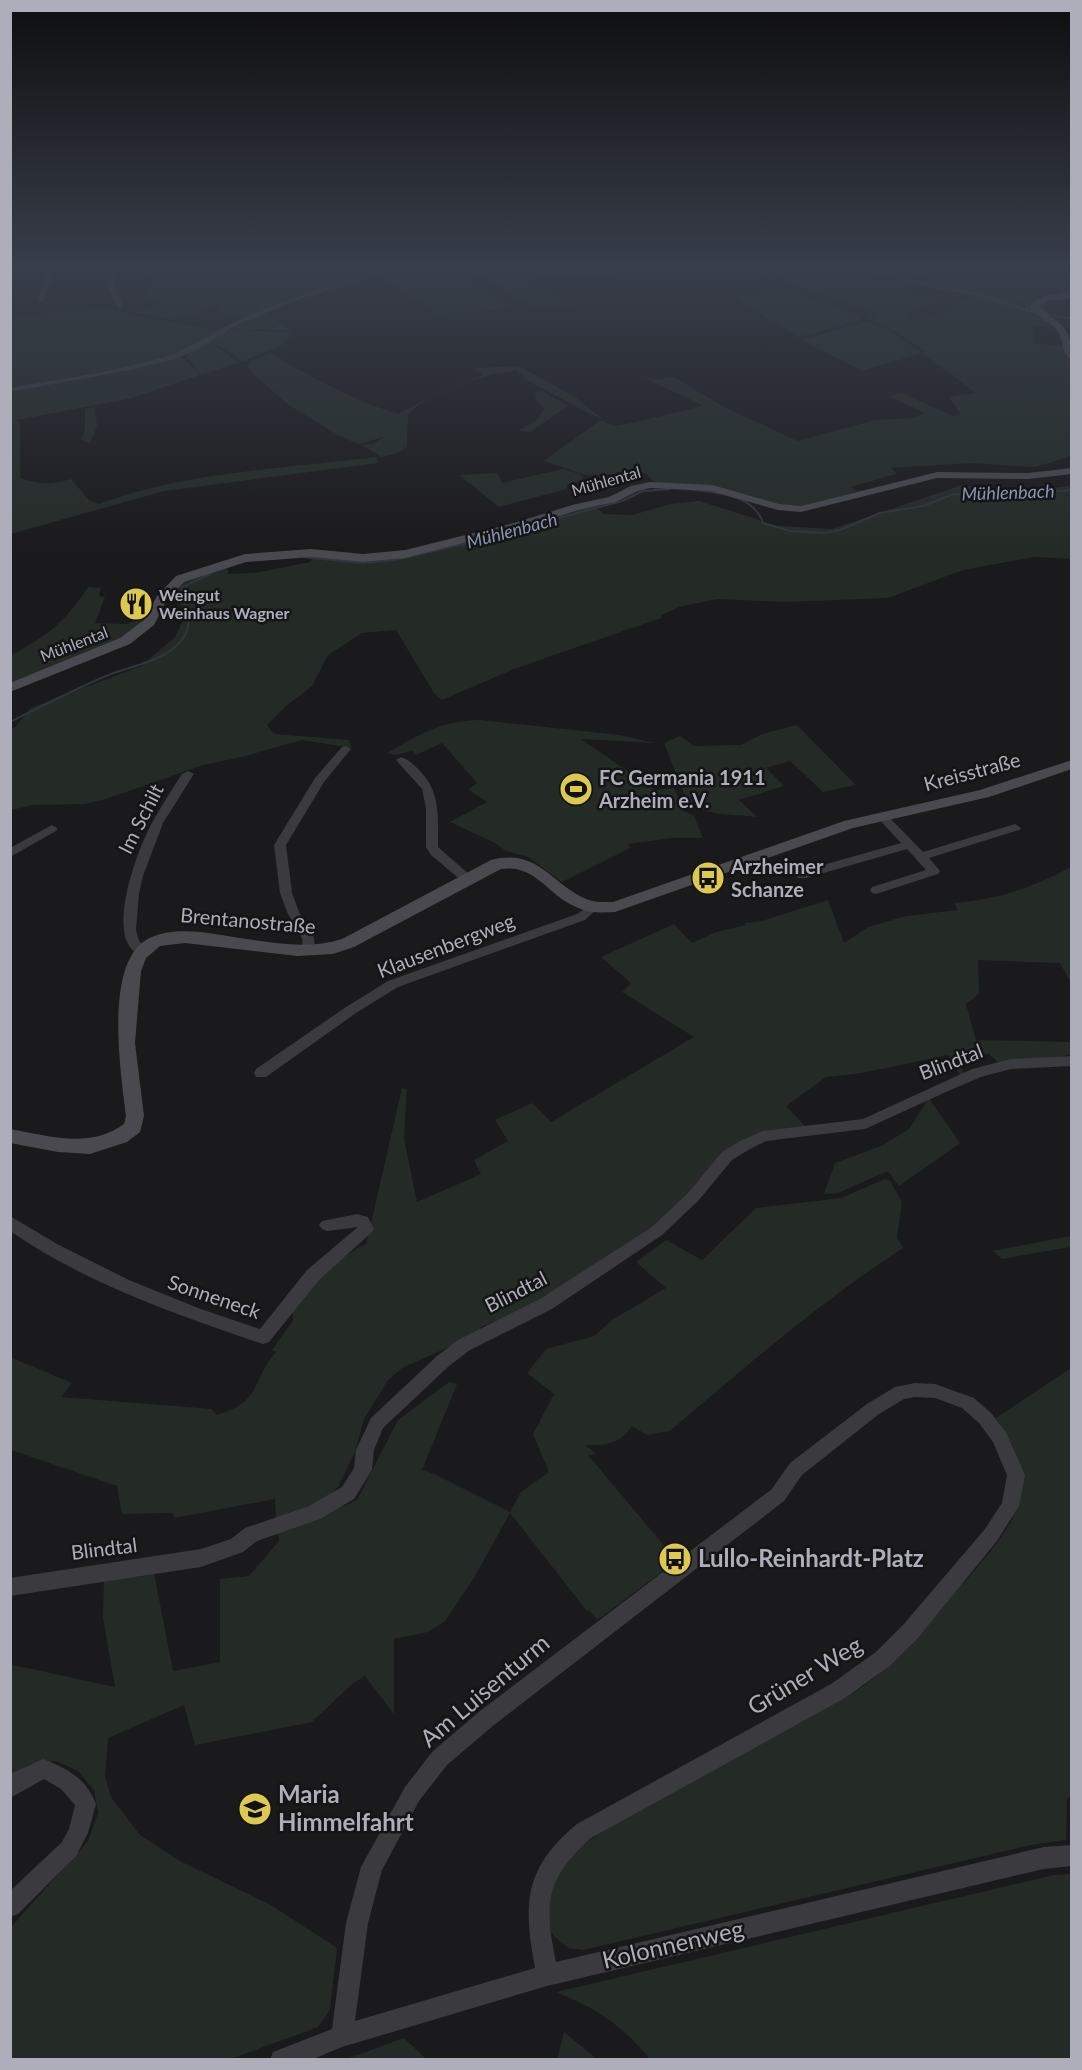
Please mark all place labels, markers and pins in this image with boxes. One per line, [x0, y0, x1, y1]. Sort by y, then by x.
place label: Weingut Weinhaus Wagner [159, 585, 289, 622]
restaurant icon: Weingut Weinhaus Wagner [118, 586, 154, 622]
place label: FC Germania 1911 Arzheim e.V. [598, 765, 766, 812]
sports icon: FC Germania 1911 Arzheim e.V. [558, 771, 594, 807]
place label: Arzheimer Schanze [730, 854, 824, 901]
bus stop icon: Arzheimer Schanze [690, 860, 726, 896]
bus stop icon: Lullo-Reinhardt-Platz [657, 1541, 693, 1577]
place label: Lullo-Reinhardt-Platz [698, 1543, 924, 1572]
place label: Maria Himmelfahrt [278, 1779, 414, 1836]
school or university icon: Maria Himmelfahrt [237, 1791, 273, 1827]

